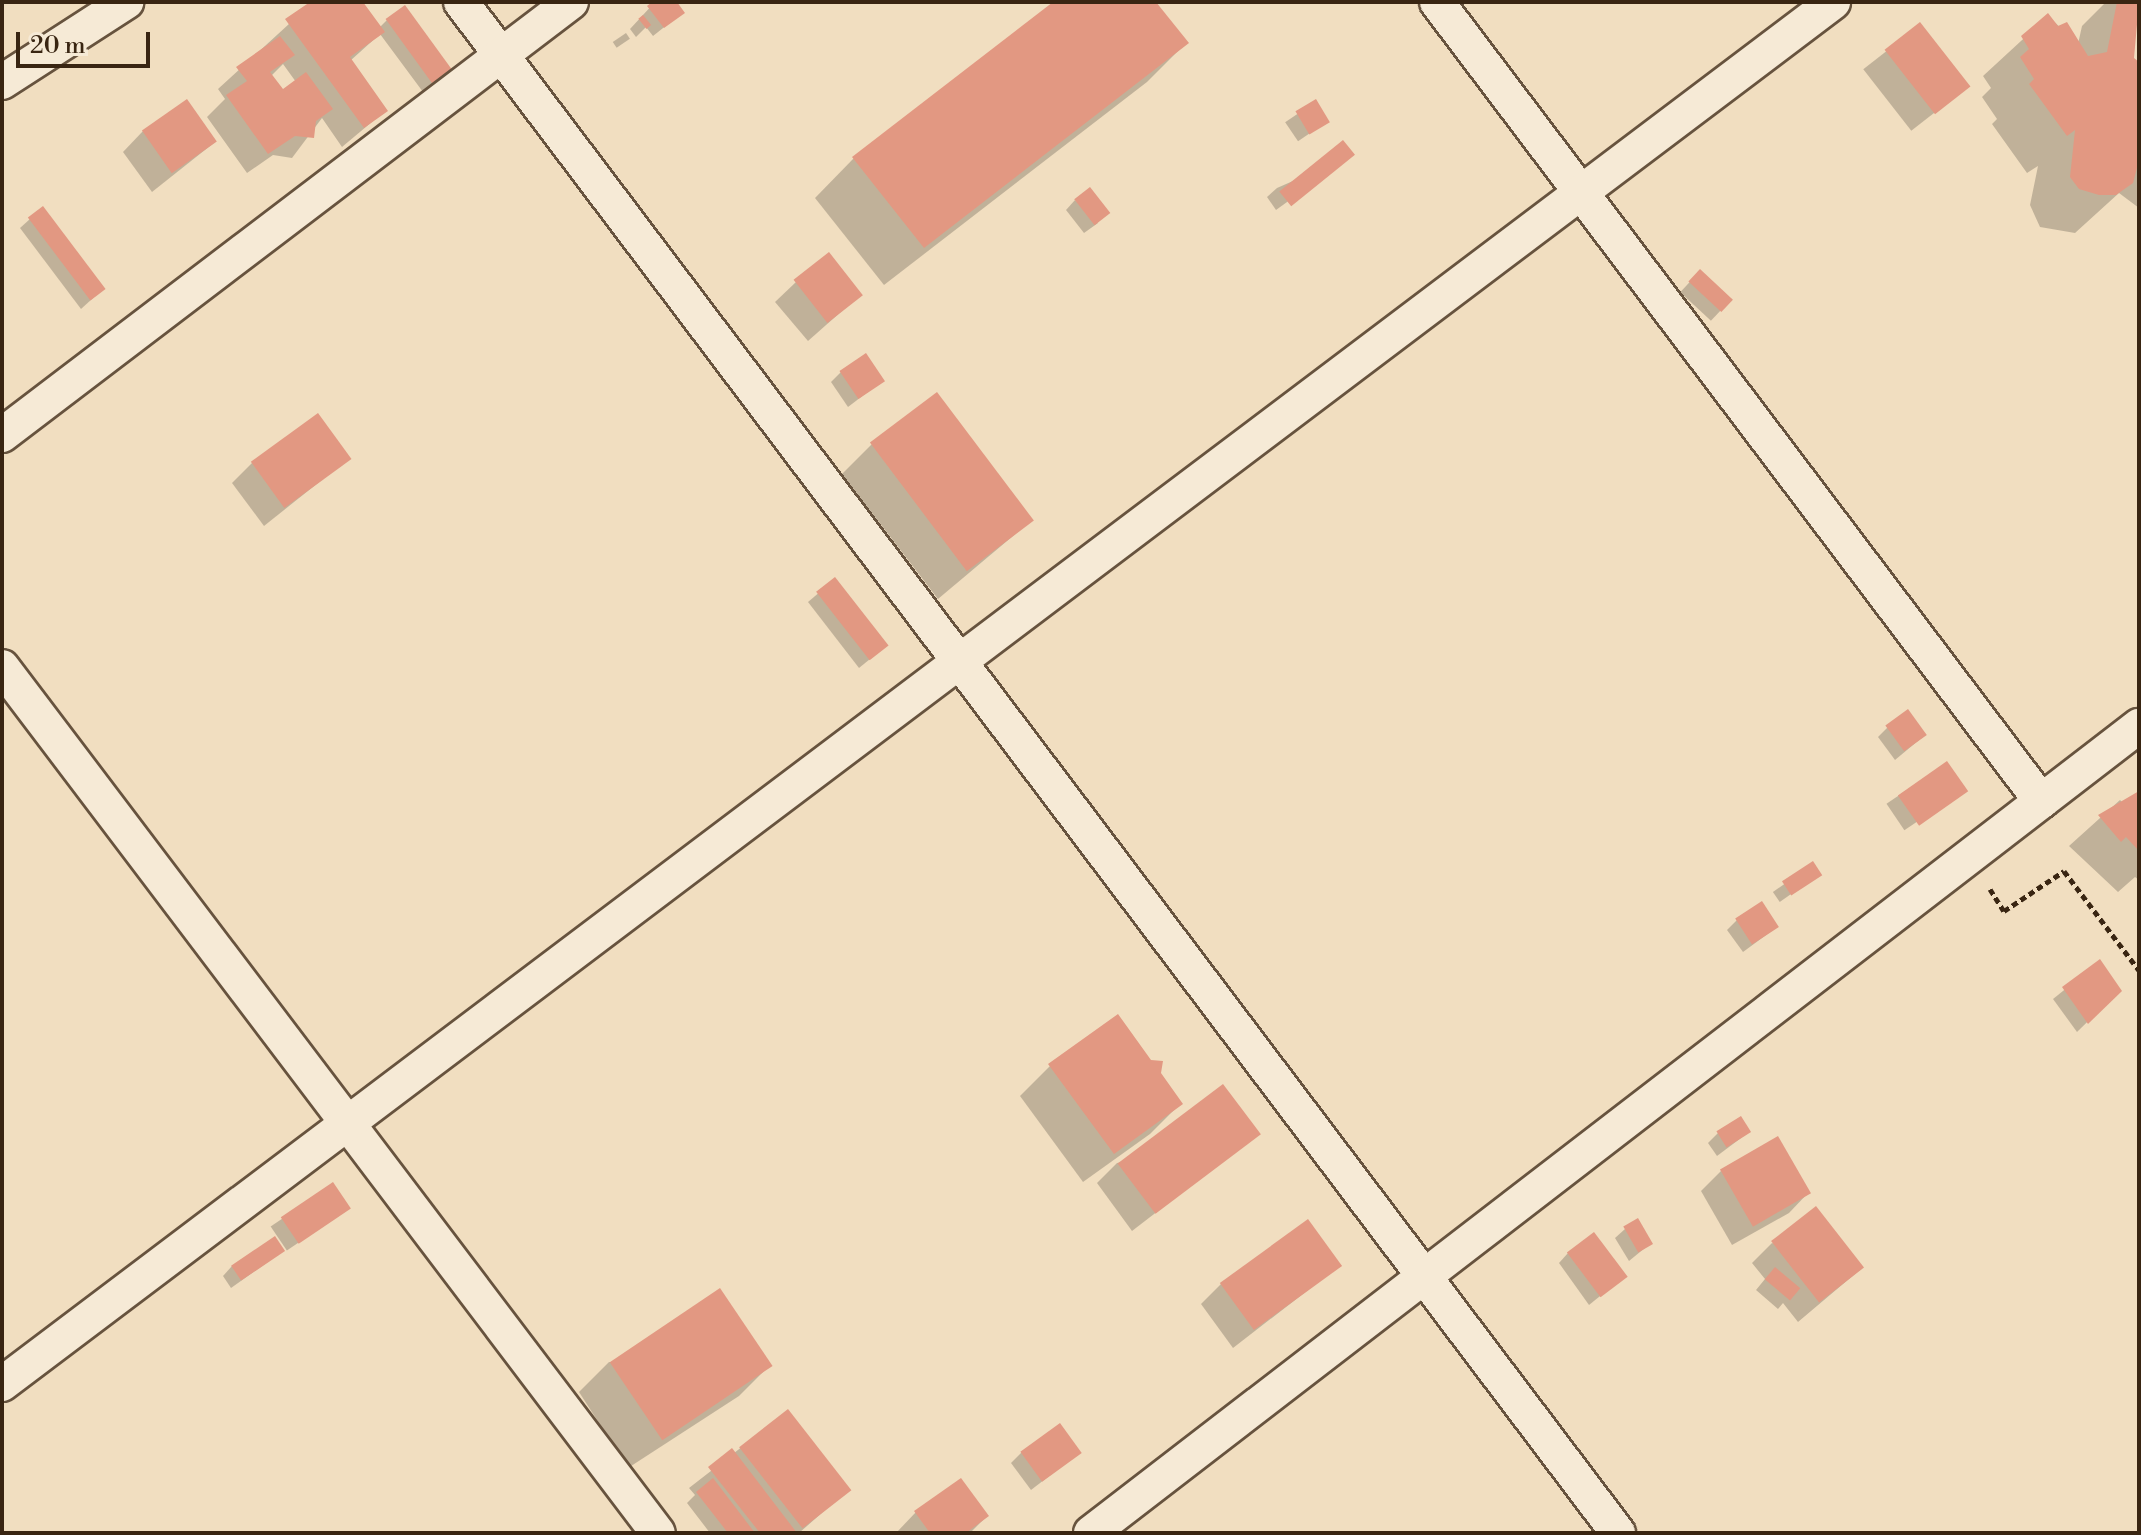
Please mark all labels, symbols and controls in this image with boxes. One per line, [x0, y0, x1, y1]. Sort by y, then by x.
scale bar [20, 16, 154, 66]
text: 20 m [30, 31, 86, 61]

